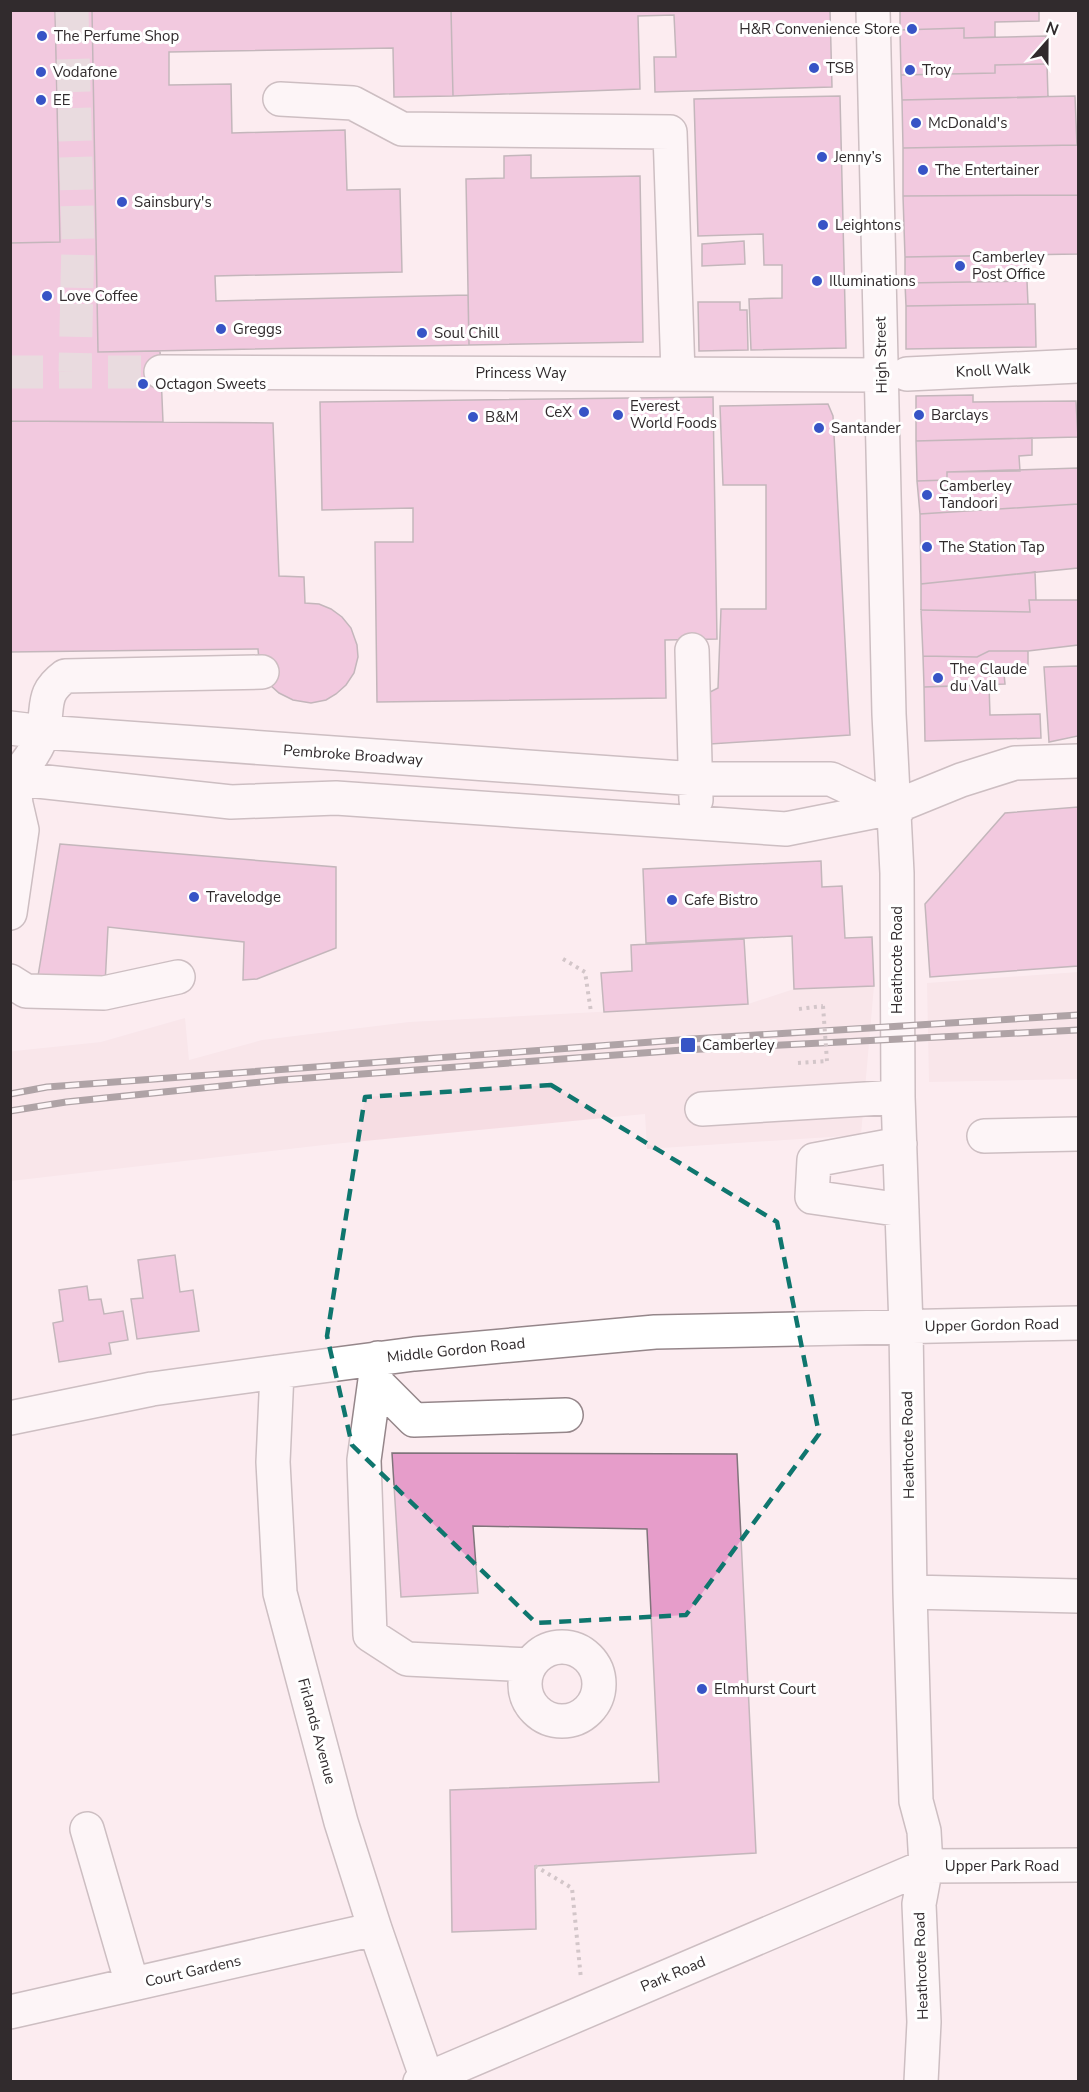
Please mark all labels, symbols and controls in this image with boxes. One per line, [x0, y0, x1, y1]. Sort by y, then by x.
north arrow [1017, 12, 1077, 72]
text: N [1042, 17, 1062, 41]
place label: H&R Convenience Store [739, 19, 900, 39]
marker: H&R Convenience Store [905, 22, 919, 36]
place label: The Perfume Shop [54, 26, 179, 46]
marker: The Perfume Shop [35, 29, 49, 43]
place label: TSB [826, 58, 854, 78]
place label: Troy [922, 60, 951, 80]
marker: TSB [807, 61, 821, 75]
place label: Vodafone [52, 62, 117, 82]
marker: Troy [903, 63, 917, 77]
marker: Vodafone [34, 65, 48, 79]
place label: EE [53, 90, 71, 110]
marker: EE [34, 93, 48, 107]
place label: McDonald's [928, 113, 1007, 133]
marker: McDonald's [909, 116, 923, 130]
place label: Jenny’s [833, 147, 882, 167]
marker: Jenny’s [815, 150, 829, 164]
place label: The Entertainer [935, 160, 1040, 180]
marker: The Entertainer [916, 163, 930, 177]
place label: Sainsbury's [134, 192, 212, 212]
marker: Sainsbury's [115, 195, 129, 209]
place label: Leightons [835, 215, 901, 235]
marker: Leightons [816, 218, 830, 232]
place label: Camberley Post Office [972, 247, 1045, 284]
marker: Camberley Post Office [953, 259, 967, 273]
place label: Illuminations [829, 271, 916, 291]
marker: Illuminations [810, 274, 824, 288]
place label: Love Coffee [59, 286, 138, 306]
marker: Love Coffee [40, 289, 54, 303]
street label: High Street [870, 316, 892, 394]
place label: Greggs [233, 319, 282, 339]
marker: Greggs [214, 322, 228, 336]
place label: Soul Chill [434, 323, 500, 343]
marker: Soul Chill [415, 326, 429, 340]
street label: Knoll Walk [955, 358, 1031, 382]
street label: Princess Way [475, 363, 567, 383]
place label: Octagon Sweets [155, 374, 266, 394]
marker: Octagon Sweets [136, 377, 150, 391]
place label: Everest World Foods [630, 396, 717, 433]
place label: CeX [545, 402, 572, 422]
marker: CeX [577, 405, 591, 419]
place label: Barclays [931, 405, 988, 425]
place label: B&M [485, 407, 518, 427]
marker: Everest World Foods [611, 408, 625, 422]
marker: Barclays [912, 408, 926, 422]
marker: B&M [466, 410, 480, 424]
place label: Santander [831, 418, 901, 438]
marker: Santander [812, 421, 826, 435]
place label: Camberley Tandoori [939, 476, 1012, 513]
marker: Camberley Tandoori [920, 488, 934, 502]
place label: The Station Tap [939, 537, 1045, 557]
marker: The Station Tap [920, 540, 934, 554]
place label: The Claude du Vall [950, 659, 1027, 696]
marker: The Claude du Vall [931, 671, 945, 685]
street label: Pembroke Broadway [282, 740, 424, 770]
place label: Travelodge [206, 887, 281, 907]
marker: Travelodge [187, 890, 201, 904]
place label: Cafe Bistro [684, 890, 758, 910]
marker: Cafe Bistro [665, 893, 679, 907]
street label: Heathcote Road [887, 906, 907, 1014]
place label: Camberley [702, 1035, 775, 1055]
marker: Camberley [679, 1036, 697, 1054]
street label: Upper Gordon Road [925, 1314, 1059, 1336]
street label: Middle Gordon Road [386, 1333, 526, 1367]
street label: Heathcote Road [897, 1391, 919, 1499]
street label: Firlands Avenue [293, 1676, 341, 1786]
place label: Elmhurst Court [714, 1679, 817, 1699]
marker: Elmhurst Court [695, 1682, 709, 1696]
street label: Upper Park Road [945, 1856, 1059, 1876]
street label: Heathcote Road [909, 1912, 933, 2020]
street label: Court Gardens [143, 1950, 243, 1992]
street label: Park Road [637, 1951, 709, 1997]

